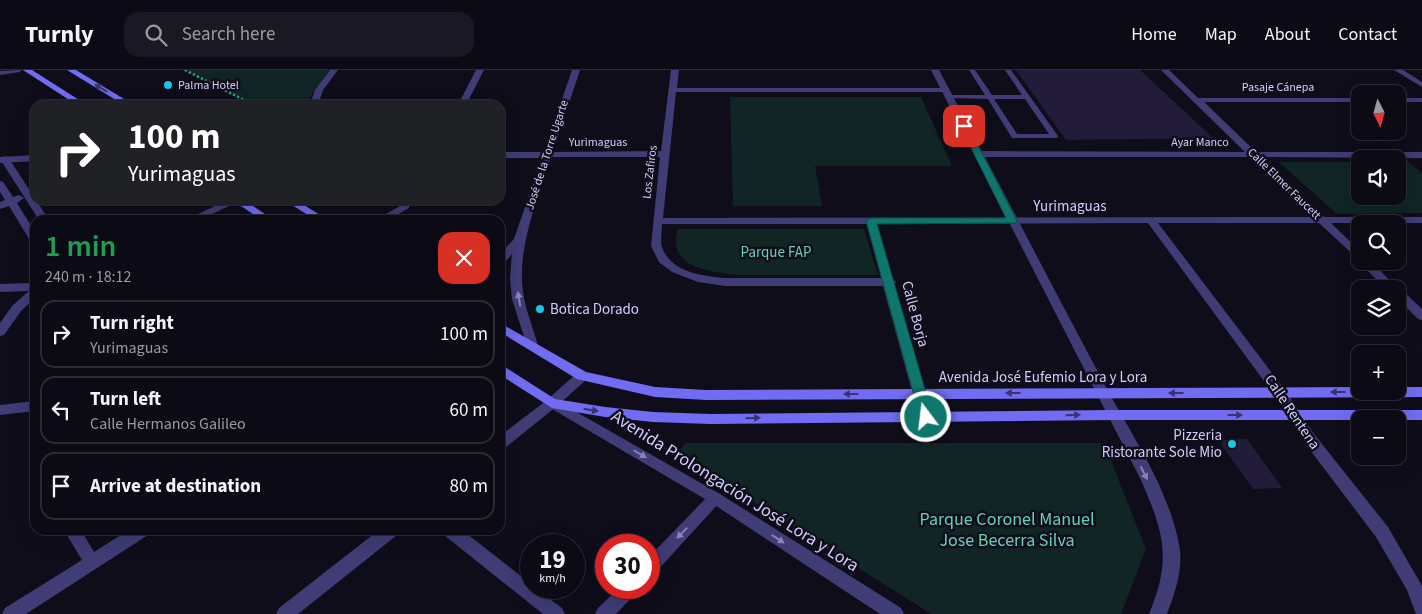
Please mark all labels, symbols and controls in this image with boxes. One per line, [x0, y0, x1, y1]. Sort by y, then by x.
search box [124, 12, 474, 57]
text: Turnly [25, 17, 94, 52]
icon: search [142, 21, 170, 49]
text: Search here [182, 21, 275, 48]
text: Home [1131, 22, 1177, 47]
text: Map [1205, 22, 1237, 47]
text: About [1265, 22, 1310, 47]
text: Contact [1338, 22, 1397, 47]
place label: Palma Hotel [178, 77, 239, 94]
marker: Palma Hotel [162, 79, 174, 91]
street label: Pasaje Cánepa [1242, 79, 1314, 96]
one-way arrow [94, 83, 107, 92]
north arrow [1351, 85, 1406, 140]
map controls [1351, 85, 1406, 465]
street label: José de la Torre Ugarte [521, 98, 573, 212]
pin [943, 105, 985, 147]
text: 100 m [128, 112, 220, 162]
icon: arrive [950, 112, 978, 140]
icon: right [45, 120, 110, 185]
street label: Yurimaguas [568, 134, 627, 151]
street label: Ayar Manco [1171, 134, 1229, 151]
street label: Los Zafiros [638, 144, 662, 200]
street label: Calle Elmer Faucett [1243, 144, 1325, 224]
button: sound [1351, 150, 1406, 205]
text: Yurimaguas [128, 158, 235, 190]
street label: Yurimaguas [1032, 196, 1107, 217]
button: search [1351, 215, 1406, 270]
text: 1 min [45, 225, 116, 268]
button: close [438, 232, 490, 284]
park label: Parque FAP [741, 242, 811, 263]
text: 240 m · 18:12 [45, 266, 132, 288]
street label: Calle Borja [896, 279, 934, 349]
button: layers [1351, 280, 1406, 335]
one-way arrow [514, 291, 522, 307]
place label: Botica Dorado [550, 299, 639, 320]
marker: Botica Dorado [534, 303, 546, 315]
text: Turn right [90, 310, 174, 337]
icon: right [47, 320, 75, 348]
text: 100 m [440, 321, 488, 348]
text: Yurimaguas [90, 337, 168, 359]
button: + [1351, 345, 1406, 400]
street label: Avenida José Eufemio Lora y Lora [939, 367, 1147, 388]
street label: Calle Rentena [1259, 370, 1325, 454]
text: Turn left [90, 386, 161, 413]
one-way arrow [1005, 389, 1021, 397]
one-way arrow [1168, 389, 1184, 397]
one-way arrow [1330, 389, 1346, 397]
one-way arrow [843, 390, 859, 398]
position arrow [899, 390, 951, 442]
icon: left [47, 396, 75, 424]
text: 60 m [450, 397, 488, 424]
street label: Avenida Prolongación José Lora y Lora [606, 404, 864, 578]
one-way arrow [583, 406, 599, 414]
button: − [1351, 410, 1406, 465]
one-way arrow [1065, 411, 1081, 419]
one-way arrow [1227, 411, 1243, 419]
text: Calle Hermanos Galileo [90, 413, 246, 435]
one-way arrow [745, 414, 761, 422]
place label: Pizzeria Ristorante Sole Mio [1102, 425, 1222, 463]
marker: Pizzeria Ristorante Sole Mio [1226, 438, 1238, 450]
one-way arrow [633, 450, 646, 459]
one-way arrow [1140, 465, 1148, 480]
icon: arrive [47, 472, 75, 500]
text: Arrive at destination [90, 473, 261, 500]
text: 80 m [450, 473, 488, 500]
park label: Parque Coronel Manuel Jose Becerra Silva [919, 507, 1095, 553]
one-way arrow [676, 527, 688, 539]
speed limit sign: 30 [595, 534, 660, 599]
one-way arrow [772, 534, 785, 544]
text: 19 [539, 542, 566, 578]
text: km/h [539, 570, 566, 587]

